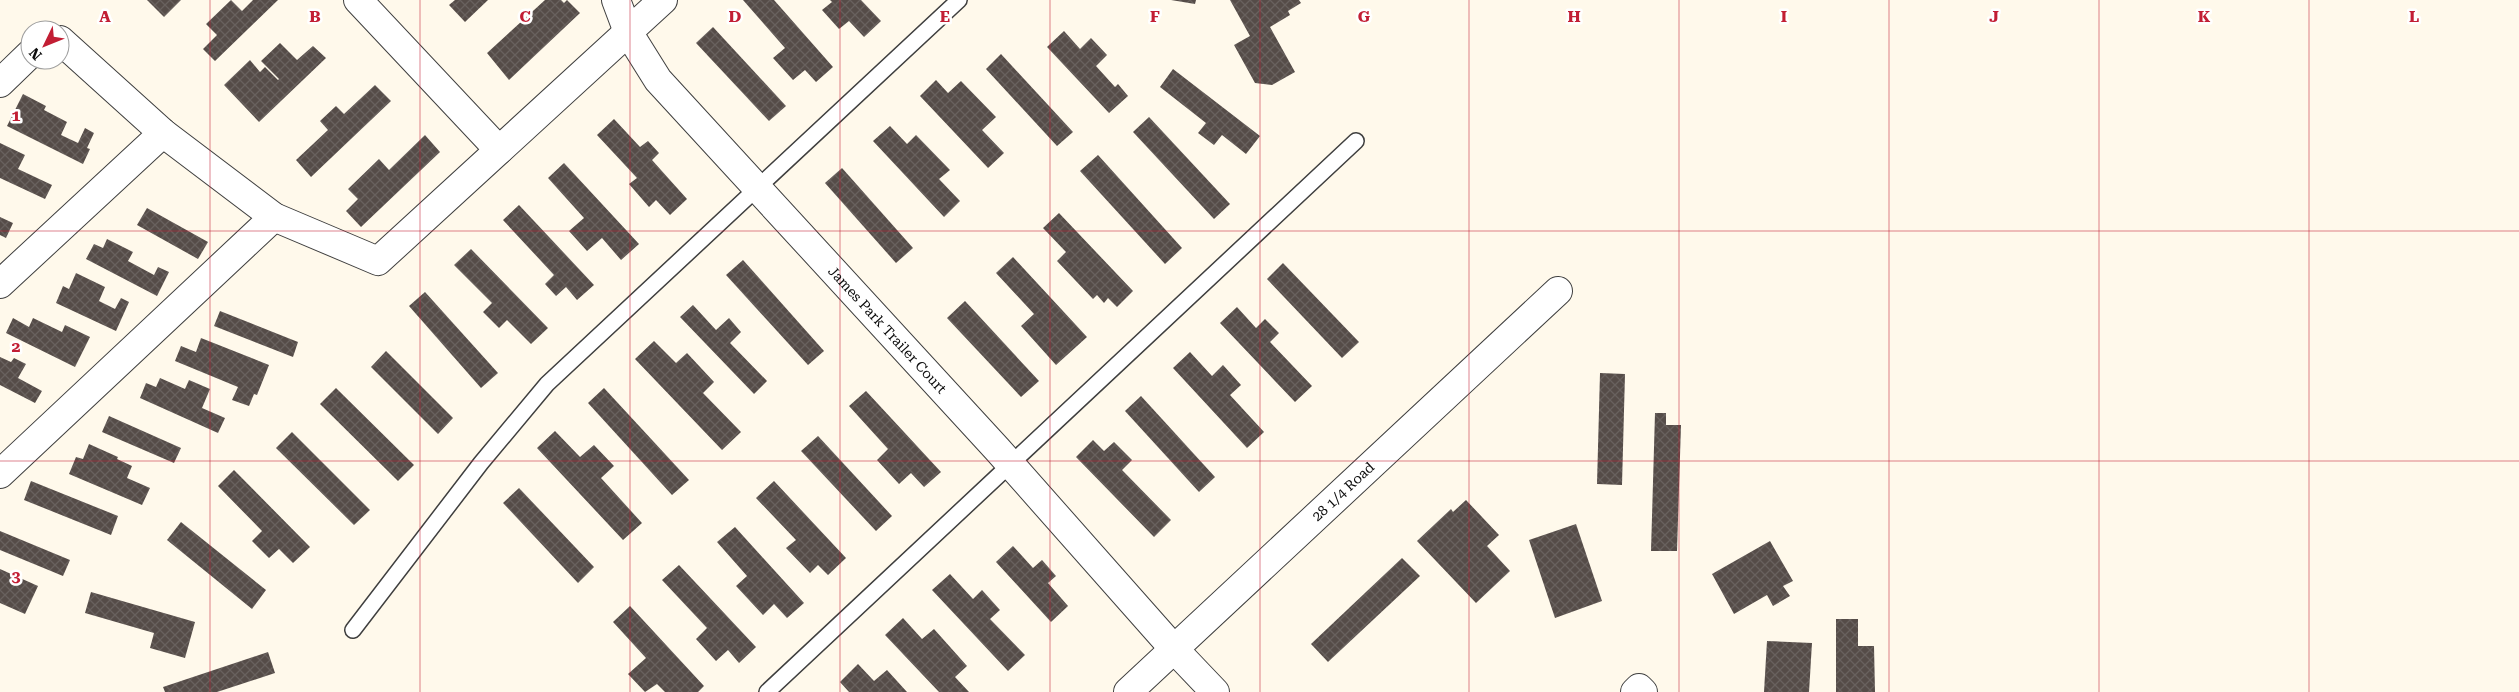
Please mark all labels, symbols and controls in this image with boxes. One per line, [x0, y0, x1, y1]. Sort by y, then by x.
text: A [99, 7, 111, 26]
text: B [309, 7, 321, 26]
text: C [519, 7, 531, 26]
text: D [729, 7, 742, 26]
text: E [940, 7, 950, 26]
text: F [1150, 7, 1160, 26]
text: G [1358, 7, 1371, 26]
text: H [1567, 7, 1581, 26]
text: I [1781, 7, 1787, 26]
text: J [1989, 7, 1999, 26]
text: K [2198, 7, 2211, 26]
text: L [2409, 7, 2419, 26]
north arrow [20, 20, 70, 70]
text: N [26, 44, 45, 63]
text: 1 [12, 106, 21, 125]
street label: James Park Trailer Court [825, 263, 950, 397]
text: 2 [12, 337, 21, 356]
street label: 28 1/4 Road [1309, 459, 1377, 524]
text: 3 [12, 567, 21, 586]

